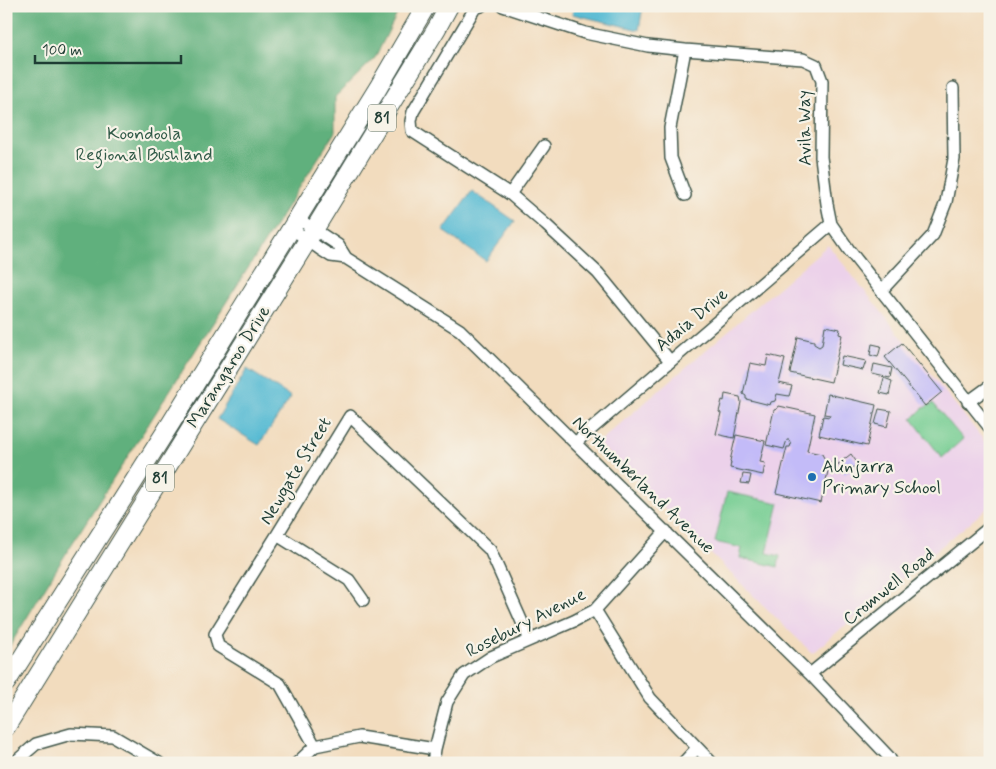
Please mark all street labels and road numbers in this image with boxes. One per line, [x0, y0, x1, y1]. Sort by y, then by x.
street label: Avila Way [792, 90, 818, 166]
road number: 81 [368, 105, 396, 132]
street label: Adaia Drive [651, 283, 733, 357]
street label: Marangaroo Drive [182, 301, 276, 433]
street label: Northumberland Avenue [567, 411, 719, 559]
street label: Newgate Street [254, 413, 339, 530]
road number: 81 [146, 464, 174, 492]
street label: Cromwell Road [838, 543, 940, 631]
street label: Rosebury Avenue [462, 582, 590, 664]

